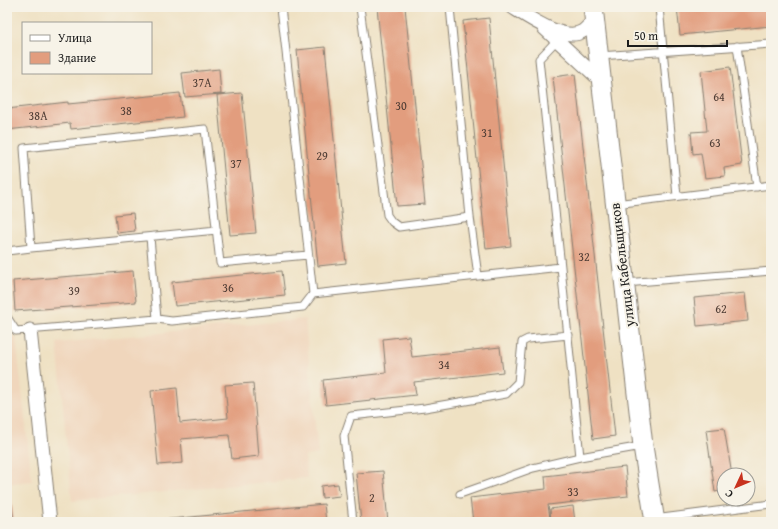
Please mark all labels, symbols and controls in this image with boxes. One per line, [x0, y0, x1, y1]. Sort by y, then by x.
legend [22, 22, 152, 74]
scale bar [628, 22, 727, 48]
text: 50 m [634, 27, 658, 44]
text: Улица [58, 29, 92, 46]
text: Здание [58, 49, 97, 66]
house number: 37А [193, 74, 212, 91]
house number: 64 [713, 88, 725, 105]
house number: 30 [395, 97, 407, 114]
house number: 38 [120, 102, 132, 119]
house number: 38А [29, 107, 48, 124]
house number: 31 [481, 124, 493, 141]
house number: 63 [709, 134, 721, 151]
house number: 29 [316, 147, 328, 164]
house number: 37 [230, 155, 242, 172]
street label: улица Кабельщиков [604, 202, 640, 329]
house number: 32 [578, 248, 590, 265]
house number: 36 [222, 279, 234, 296]
house number: 39 [68, 282, 80, 299]
house number: 62 [715, 300, 727, 317]
house number: 34 [438, 356, 450, 373]
north arrow [716, 467, 756, 507]
house number: 33 [567, 483, 579, 500]
text: С [721, 486, 737, 502]
house number: 2 [369, 489, 375, 506]

